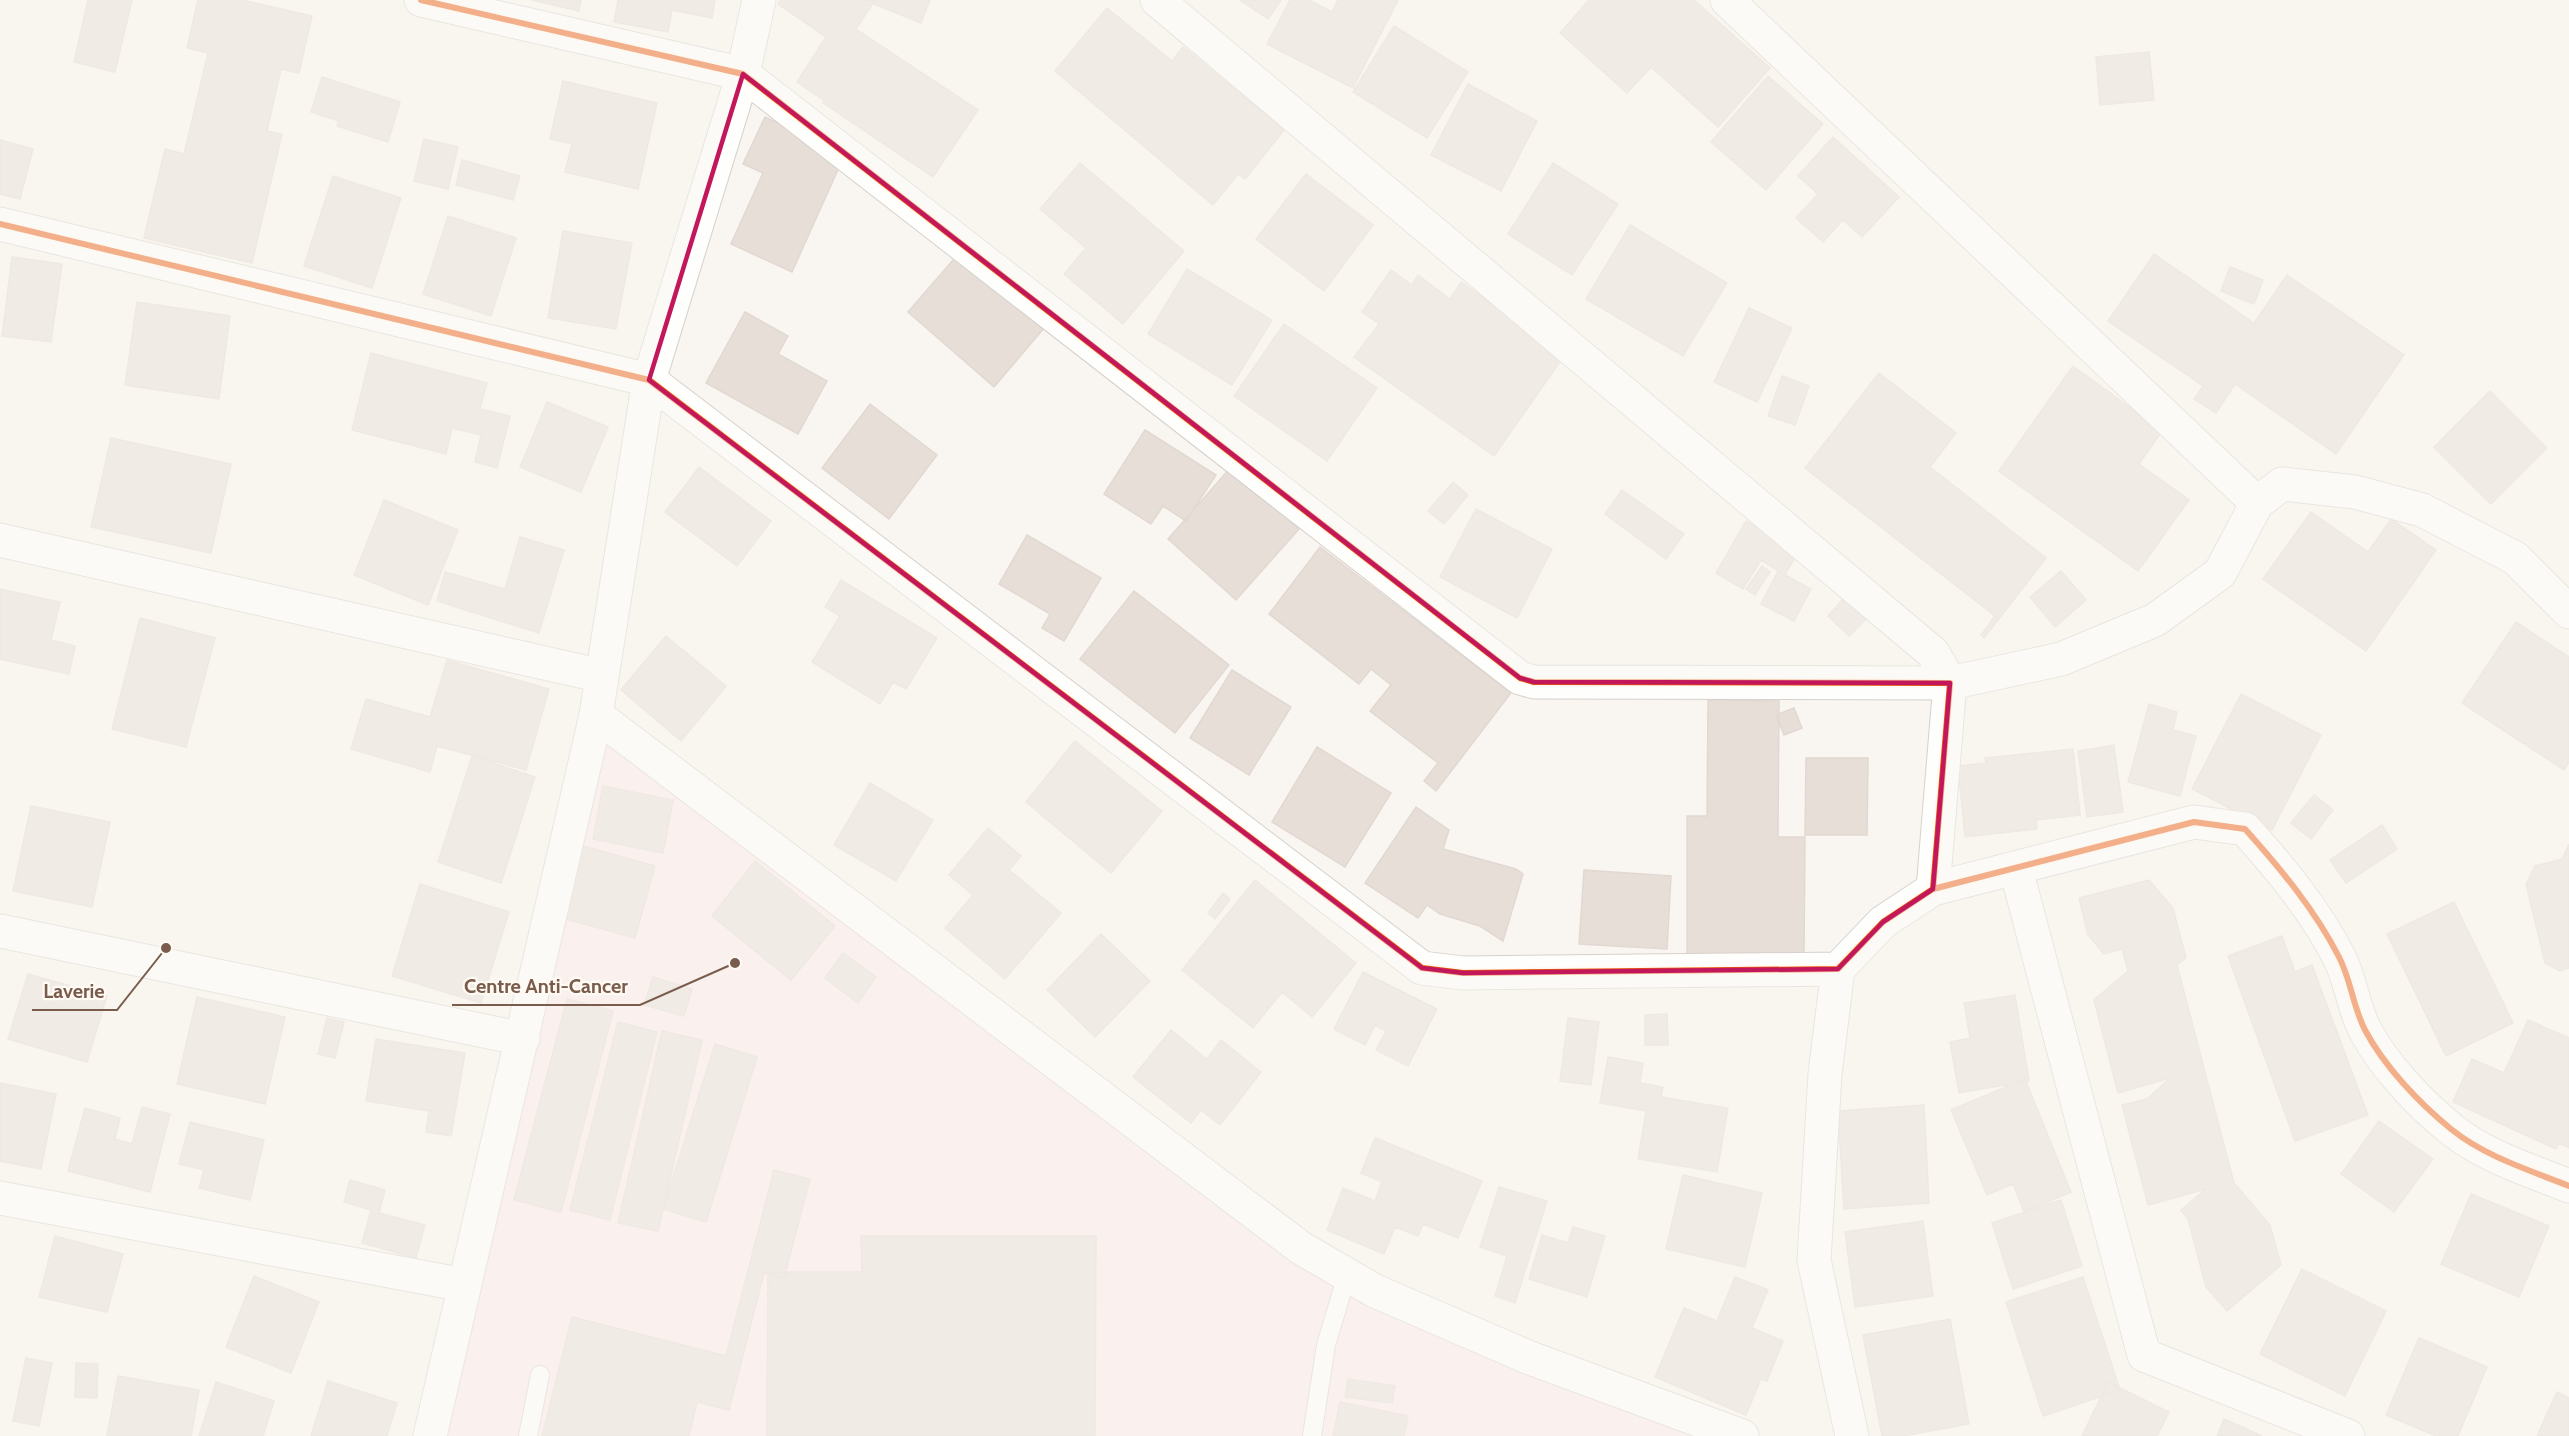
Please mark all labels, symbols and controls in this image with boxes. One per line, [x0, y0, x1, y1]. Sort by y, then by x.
callout: Centre Anti-Cancer [452, 967, 640, 1005]
callout: Laverie [32, 972, 117, 1010]
text: Centre Anti-Cancer [464, 974, 628, 998]
text: Laverie [43, 979, 105, 1003]

